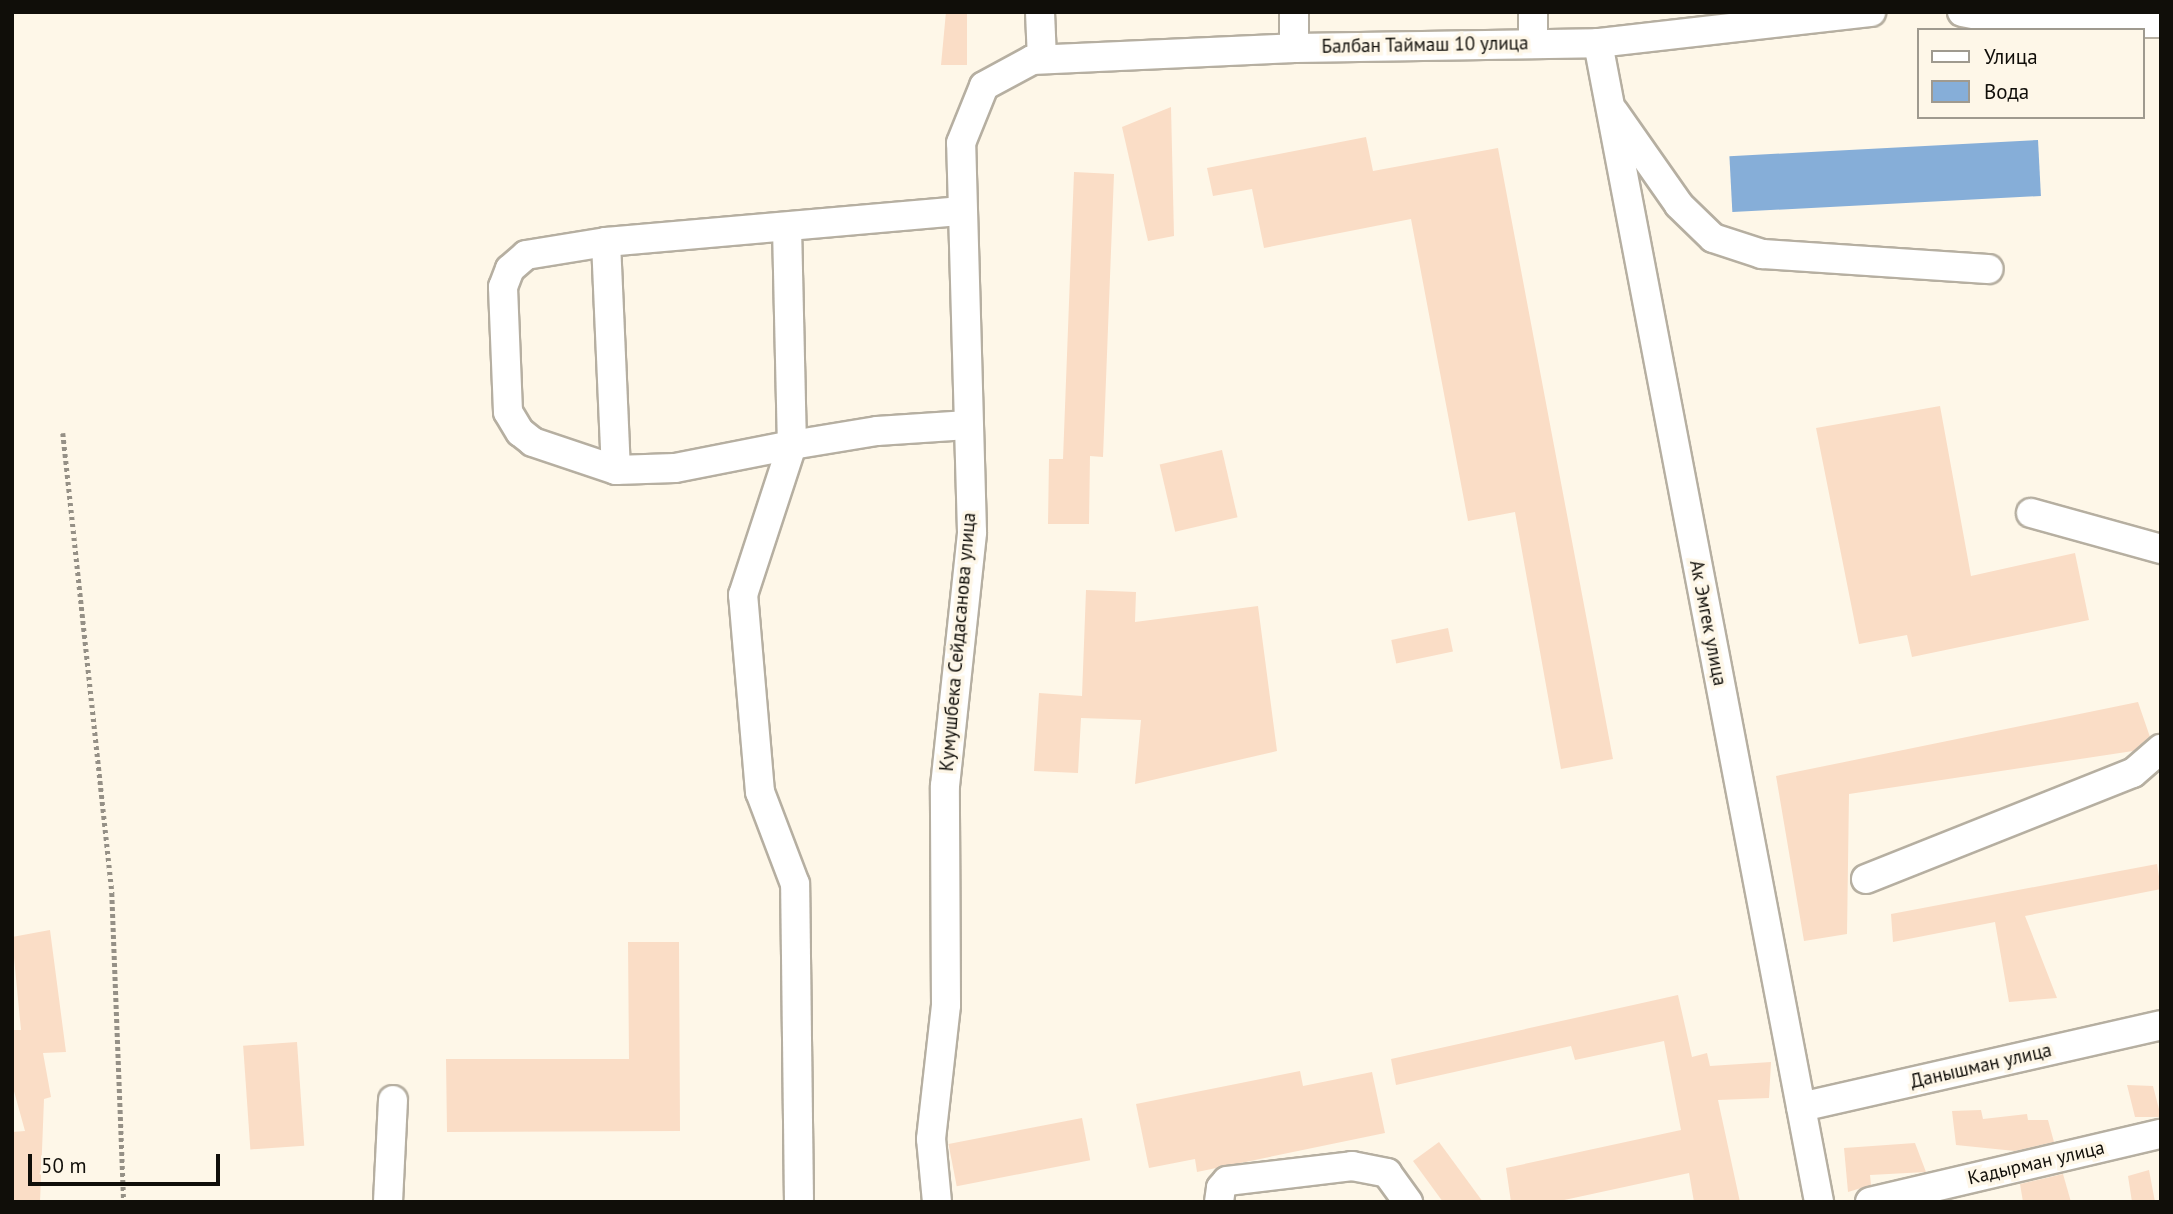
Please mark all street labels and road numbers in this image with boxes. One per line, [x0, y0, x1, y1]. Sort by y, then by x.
street label: Балбан Таймаш 10 улица [1321, 32, 1529, 58]
street label: Кумушбека Сейдасанова улица [935, 512, 981, 772]
street label: Ак Эмгек улица [1685, 558, 1731, 688]
street label: Данышман улица [1908, 1039, 2054, 1093]
street label: Кадырман улица [1965, 1136, 2107, 1190]

